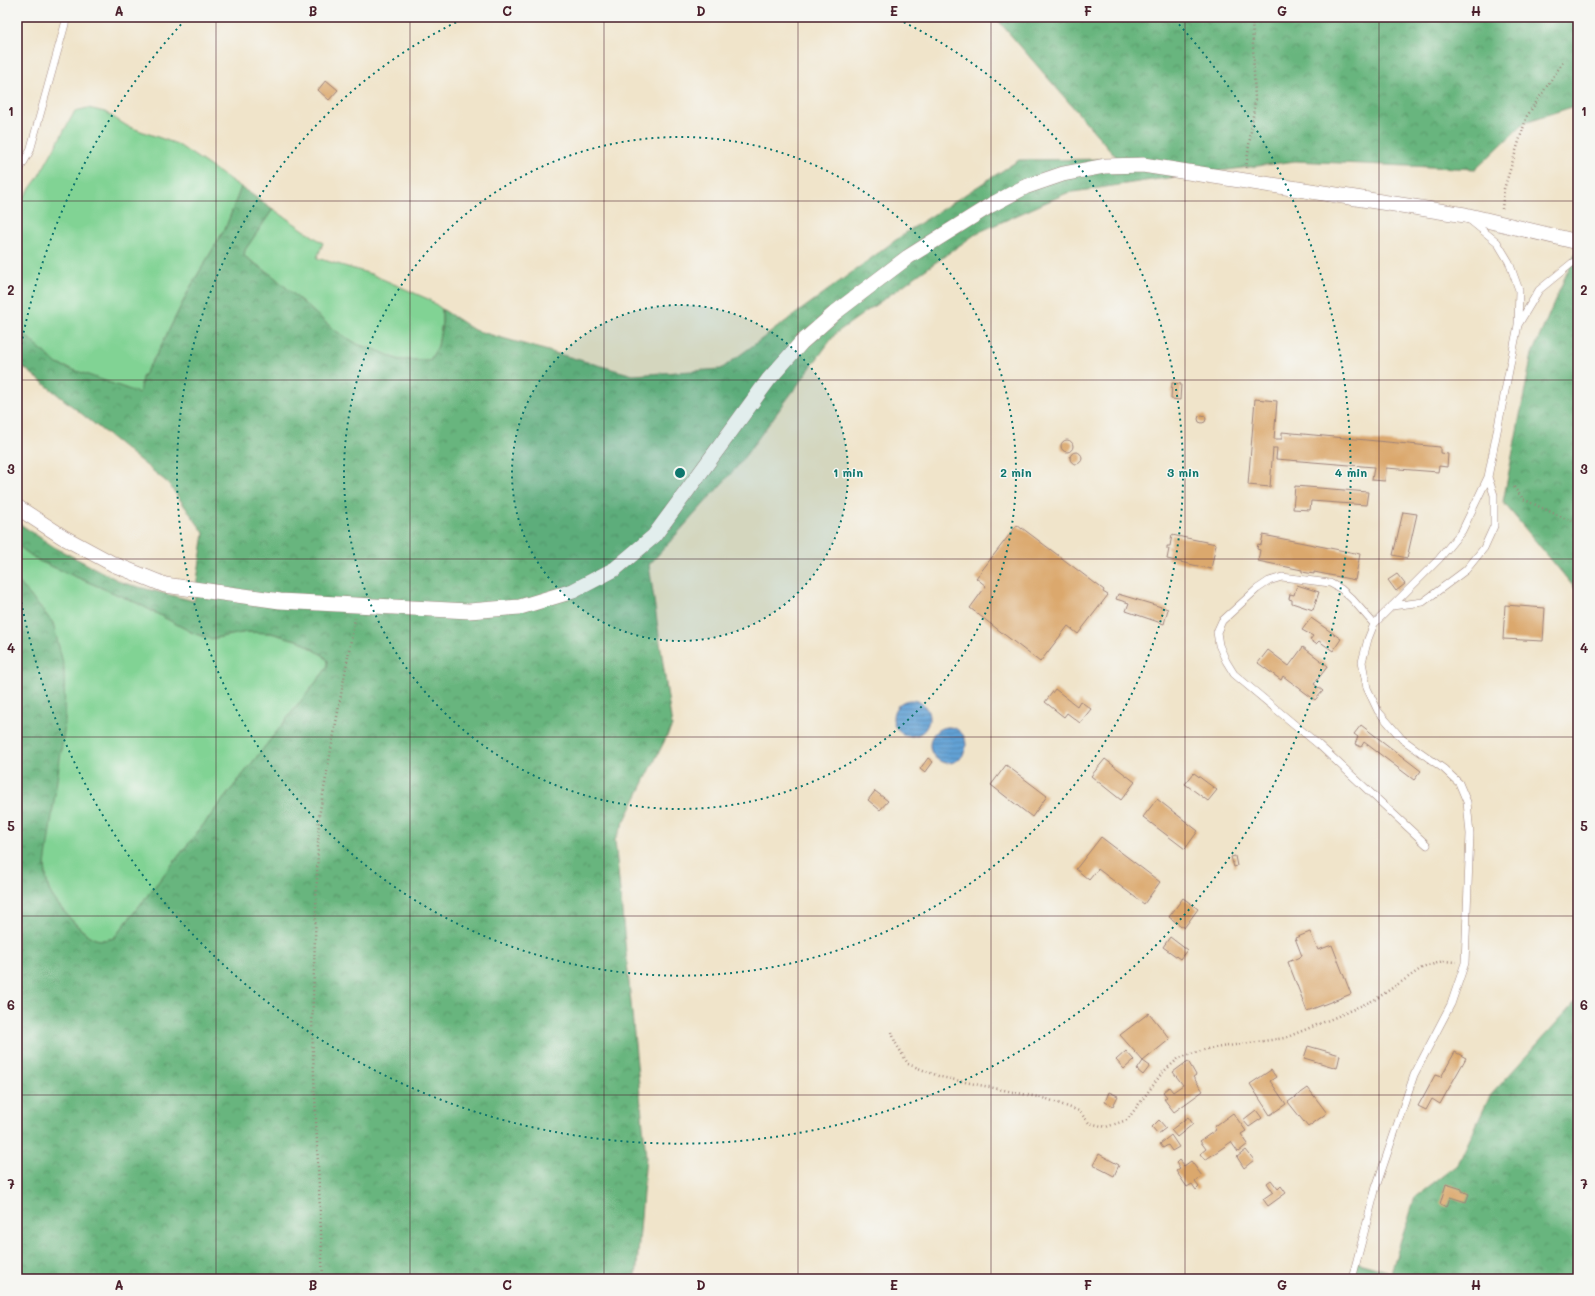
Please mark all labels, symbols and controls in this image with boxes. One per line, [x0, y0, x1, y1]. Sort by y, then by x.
text: A [114, 2, 124, 19]
text: B [309, 2, 318, 19]
text: C [502, 2, 512, 19]
text: D [696, 2, 706, 19]
text: E [890, 2, 898, 19]
text: F [1084, 2, 1092, 19]
text: G [1277, 2, 1287, 19]
text: H [1471, 2, 1481, 19]
text: 1 [8, 102, 14, 119]
text: 1 [1581, 102, 1587, 119]
text: 2 [7, 281, 15, 298]
text: 2 [1580, 281, 1588, 298]
text: 3 [7, 460, 15, 477]
text: 3 [1580, 460, 1588, 477]
text: 1 min [833, 464, 863, 480]
text: 2 min [1000, 464, 1032, 480]
text: 3 min [1167, 464, 1199, 480]
text: 4 min [1335, 464, 1367, 480]
centre of rings [673, 466, 687, 480]
text: 4 [7, 639, 15, 656]
text: 4 [1580, 639, 1588, 656]
text: 5 [7, 817, 15, 834]
text: 5 [1580, 817, 1588, 834]
text: 6 [7, 996, 15, 1013]
text: 6 [1580, 996, 1588, 1013]
text: 7 [7, 1175, 15, 1192]
text: 7 [1580, 1175, 1588, 1192]
text: A [114, 1276, 124, 1293]
text: B [309, 1276, 318, 1293]
text: C [502, 1276, 512, 1293]
text: D [696, 1276, 706, 1293]
text: E [890, 1276, 898, 1293]
text: F [1084, 1276, 1092, 1293]
text: G [1277, 1276, 1287, 1293]
text: H [1471, 1276, 1481, 1293]

